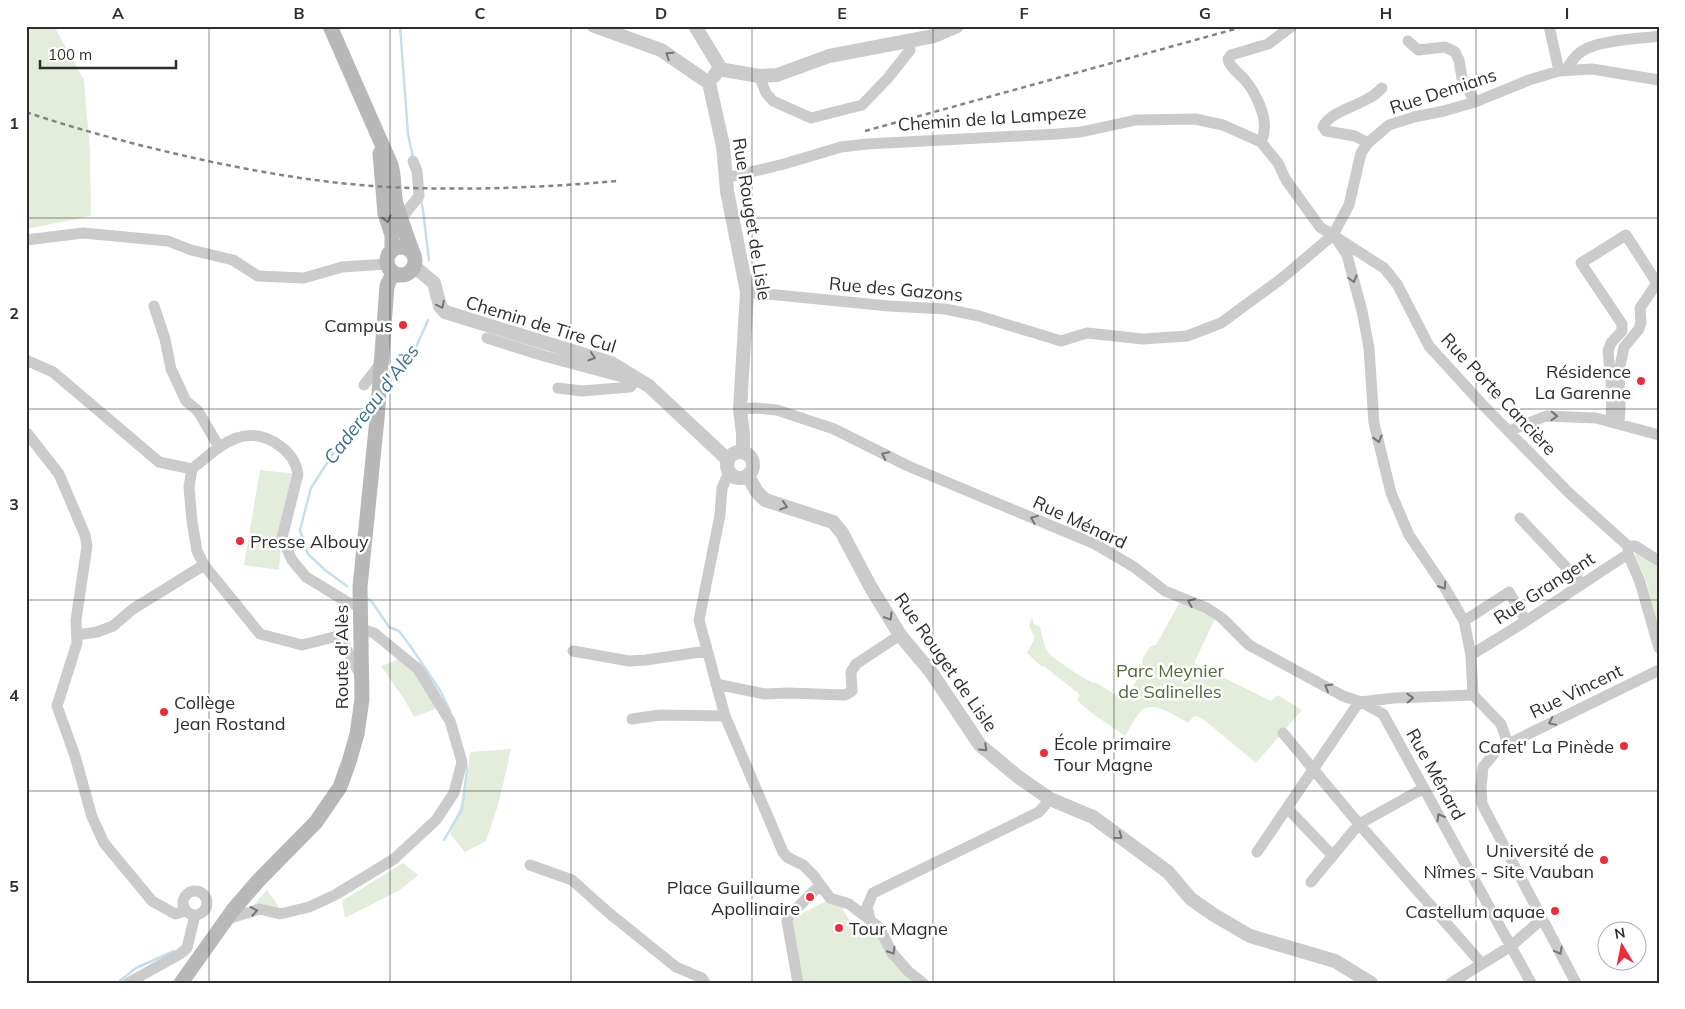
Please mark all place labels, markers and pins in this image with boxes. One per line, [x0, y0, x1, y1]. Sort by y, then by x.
place label: Campus [324, 314, 393, 337]
marker: Campus [397, 319, 409, 331]
place label: Résidence La Garenne [1535, 360, 1631, 404]
marker: Résidence La Garenne [1635, 375, 1647, 387]
place label: Presse Albouy [250, 530, 369, 553]
marker: Presse Albouy [234, 535, 246, 547]
place label: Collège Jean Rostand [174, 691, 286, 735]
marker: Collège Jean Rostand [158, 706, 170, 718]
place label: École primaire Tour Magne [1054, 732, 1171, 776]
place label: Cafet' La Pinède [1478, 735, 1614, 758]
marker: Cafet' La Pinède [1618, 740, 1630, 752]
marker: École primaire Tour Magne [1038, 747, 1050, 759]
place label: Université de Nîmes - Site Vauban [1424, 839, 1594, 883]
marker: Université de Nîmes - Site Vauban [1598, 854, 1610, 866]
place label: Place Guillaume Apollinaire [667, 876, 800, 920]
marker: Place Guillaume Apollinaire [804, 891, 816, 903]
place label: Castellum aquae [1405, 900, 1545, 923]
marker: Castellum aquae [1549, 905, 1561, 917]
place label: Tour Magne [849, 917, 948, 940]
marker: Tour Magne [833, 922, 845, 934]

